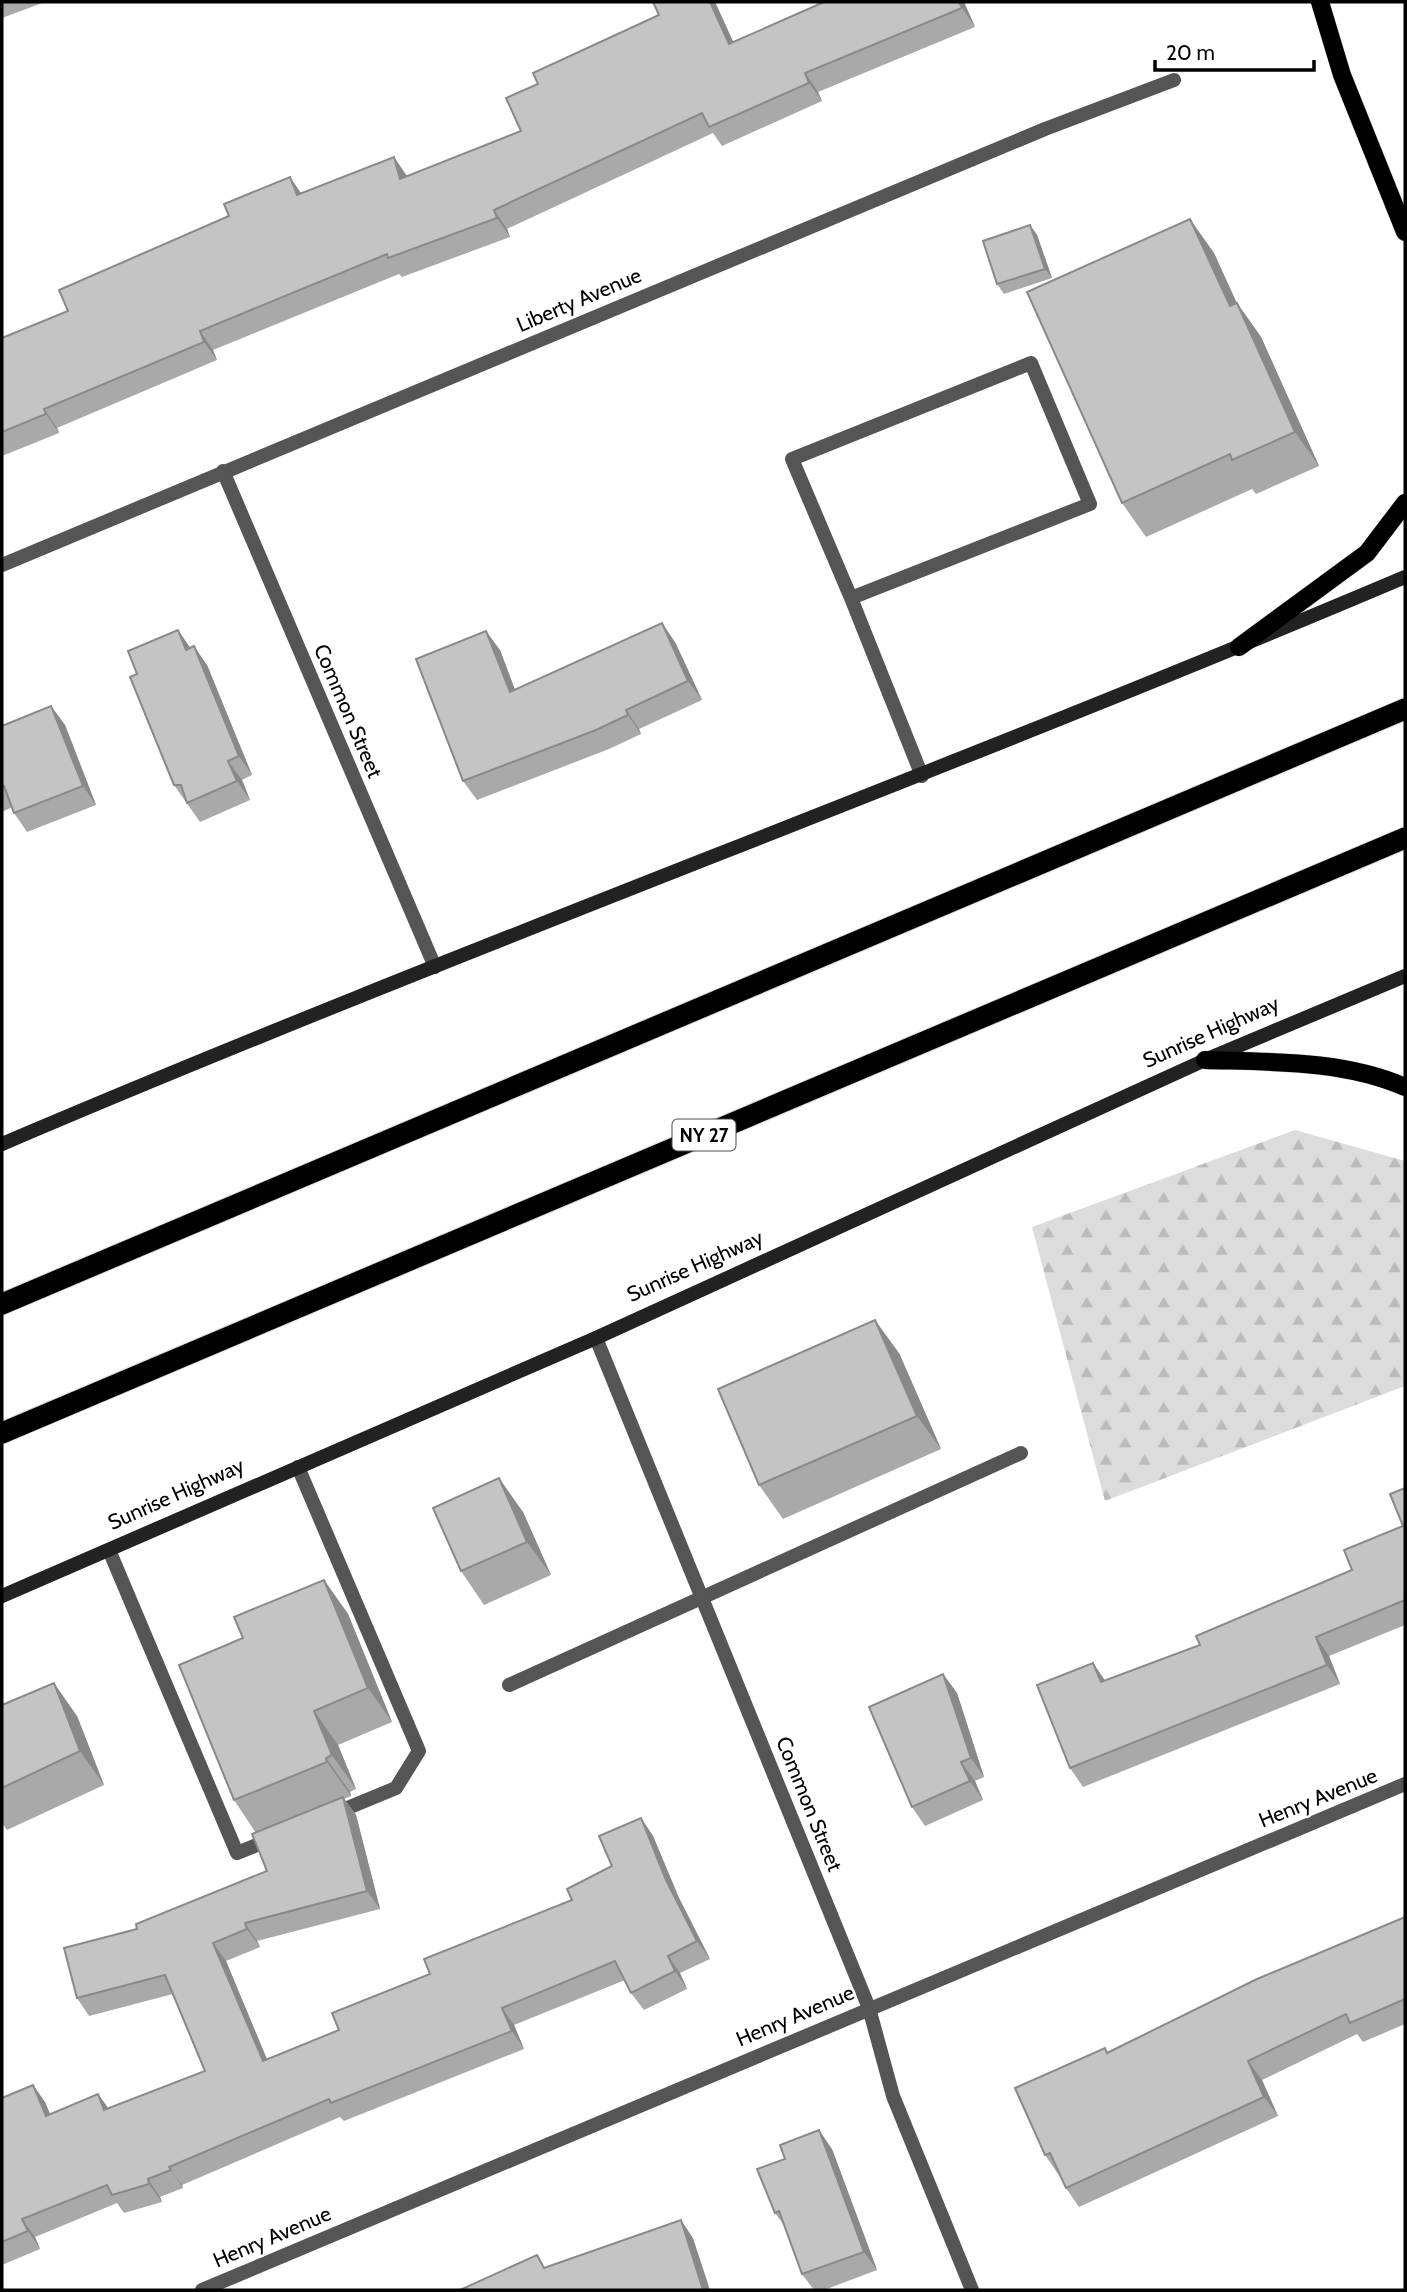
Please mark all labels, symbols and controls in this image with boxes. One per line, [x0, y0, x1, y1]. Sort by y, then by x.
scale bar [1155, 28, 1314, 72]
text: 20 m [1166, 40, 1215, 65]
street label: Liberty Avenue [513, 262, 645, 337]
street label: Common Street [309, 640, 388, 782]
street label: Sunrise Highway [1139, 990, 1283, 1073]
road number: NY 27 [672, 1120, 736, 1150]
street label: Sunrise Highway [623, 1224, 767, 1307]
street label: Sunrise Highway [104, 1452, 248, 1535]
street label: Common Street [771, 1733, 848, 1875]
street label: Henry Avenue [1255, 1762, 1381, 1833]
street label: Henry Avenue [732, 1979, 858, 2052]
street label: Henry Avenue [209, 2200, 335, 2273]

